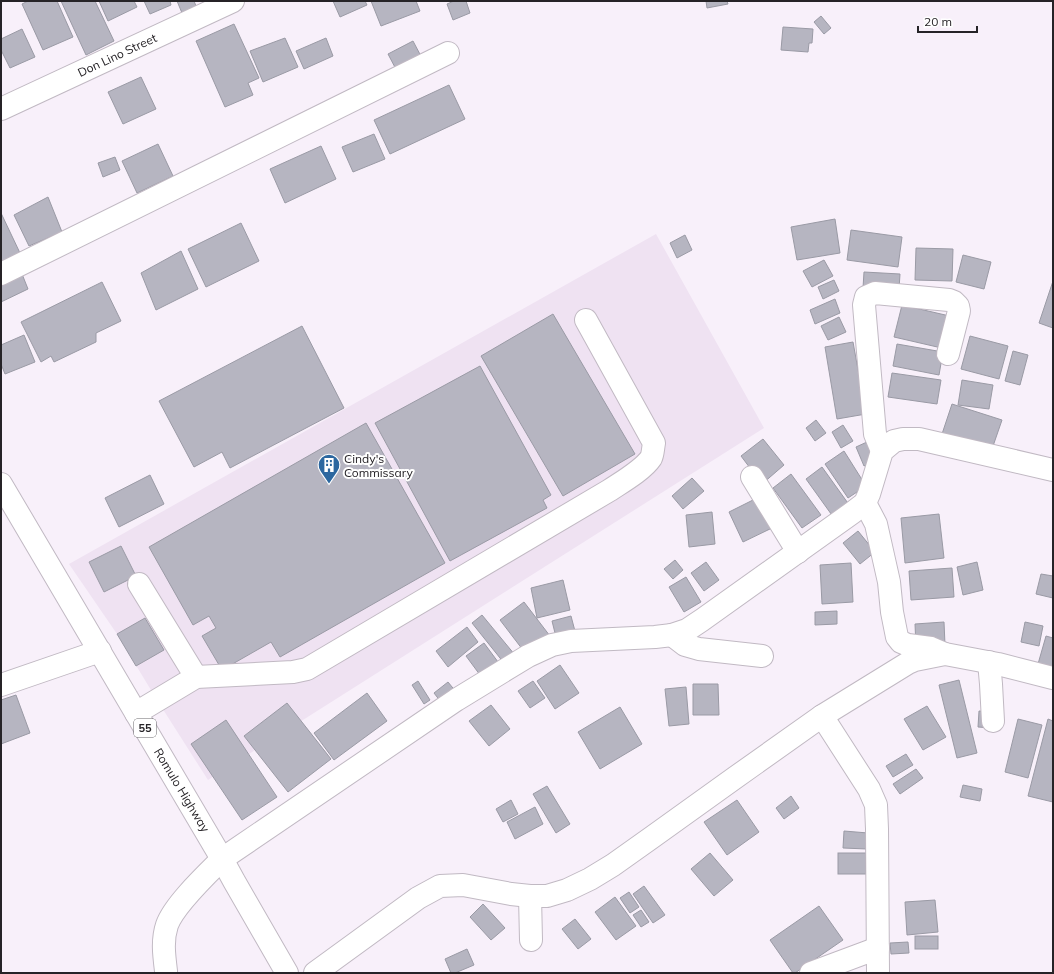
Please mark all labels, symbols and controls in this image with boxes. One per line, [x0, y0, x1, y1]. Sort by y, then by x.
scale bar [918, 8, 977, 34]
text: 20 m [924, 14, 952, 29]
street label: Don Lino Street [75, 30, 159, 80]
place label: Cindy's Commissary [344, 451, 413, 480]
building icon: Cindy's Commissary [316, 452, 342, 485]
road number: 55 [134, 719, 156, 737]
street label: Romulo Highway [151, 745, 213, 835]

